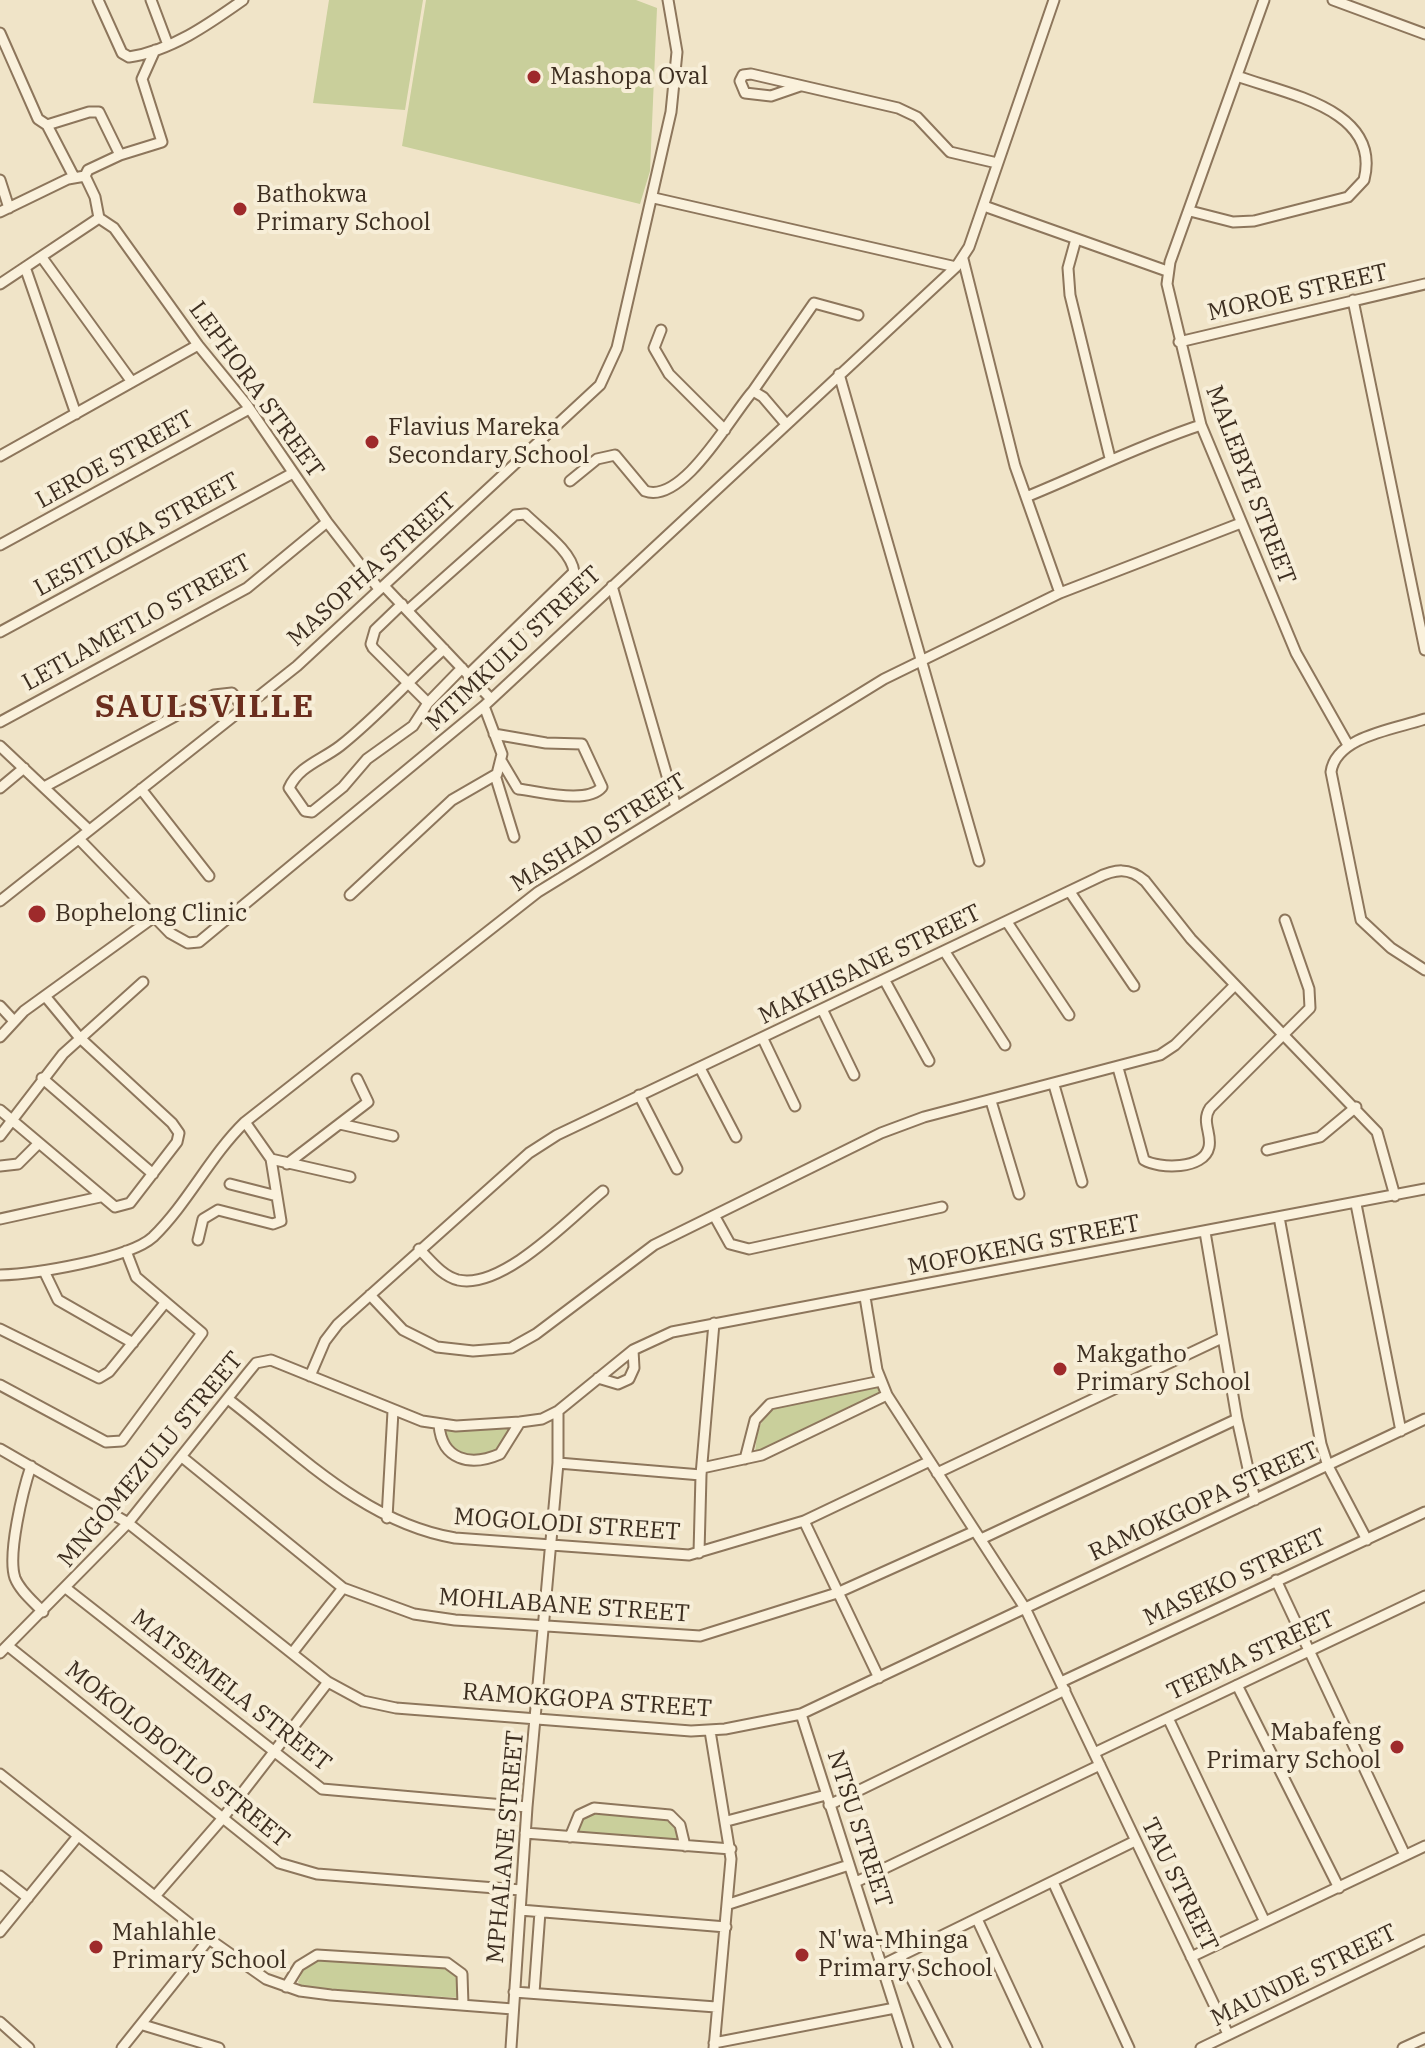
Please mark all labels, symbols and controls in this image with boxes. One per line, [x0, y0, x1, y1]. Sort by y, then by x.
place label: Mashopa Oval [550, 63, 708, 91]
marker: Mashopa Oval [525, 68, 543, 86]
place label: Bathokwa Primary School [256, 181, 431, 237]
marker: Bathokwa Primary School [231, 200, 249, 218]
street label: MOROE STREET [1205, 258, 1391, 328]
street label: LEPHORA STREET [182, 296, 330, 484]
street label: MALEBYE STREET [1199, 382, 1301, 588]
street label: LEROE STREET [31, 405, 199, 515]
place label: Flavius Mareka Secondary School [388, 414, 589, 470]
marker: Flavius Mareka Secondary School [363, 433, 381, 451]
street label: LESITLOKA STREET [30, 467, 244, 603]
street label: MASOPHA STREET [282, 487, 462, 653]
street label: LETLAMETLO STREET [18, 548, 256, 698]
street label: MTIMKULU STREET [420, 560, 608, 738]
district label: SAULSVILLE [95, 689, 315, 727]
street label: MASHAD STREET [506, 767, 692, 899]
street label: MAKHISANE STREET [754, 899, 986, 1031]
place label: Bophelong Clinic [55, 900, 247, 928]
marker: Bophelong Clinic [26, 903, 48, 925]
street label: MOFOKENG STREET [906, 1209, 1142, 1283]
place label: Makgatho Primary School [1076, 1341, 1251, 1397]
street label: MNGOMEZULU STREET [52, 1346, 250, 1574]
marker: Makgatho Primary School [1051, 1360, 1069, 1378]
street label: RAMOKGOPA STREET [1085, 1436, 1323, 1568]
street label: MOGOLODI STREET [453, 1503, 681, 1547]
street label: MASEKO STREET [1139, 1523, 1331, 1633]
street label: MOHLABANE STREET [437, 1583, 691, 1629]
street label: MATSEMELA STREET [125, 1604, 337, 1778]
street label: TEEMA STREET [1163, 1605, 1339, 1707]
street label: MOKOLOBOTLO STREET [59, 1656, 295, 1854]
street label: RAMOKGOPA STREET [461, 1678, 713, 1724]
place label: Mabafeng Primary School [1206, 1719, 1381, 1775]
street label: MPHALANE STREET [481, 1729, 531, 1965]
marker: Mabafeng Primary School [1388, 1738, 1406, 1756]
street label: NTSU STREET [820, 1747, 898, 1911]
street label: TAU STREET [1134, 1813, 1224, 1957]
place label: Mahlahle Primary School [112, 1919, 287, 1975]
street label: MAUNDE STREET [1206, 1919, 1402, 2033]
place label: N'wa-Mhinga Primary School [818, 1927, 993, 1983]
marker: Mahlahle Primary School [87, 1938, 105, 1956]
marker: N'wa-Mhinga Primary School [793, 1946, 811, 1964]

